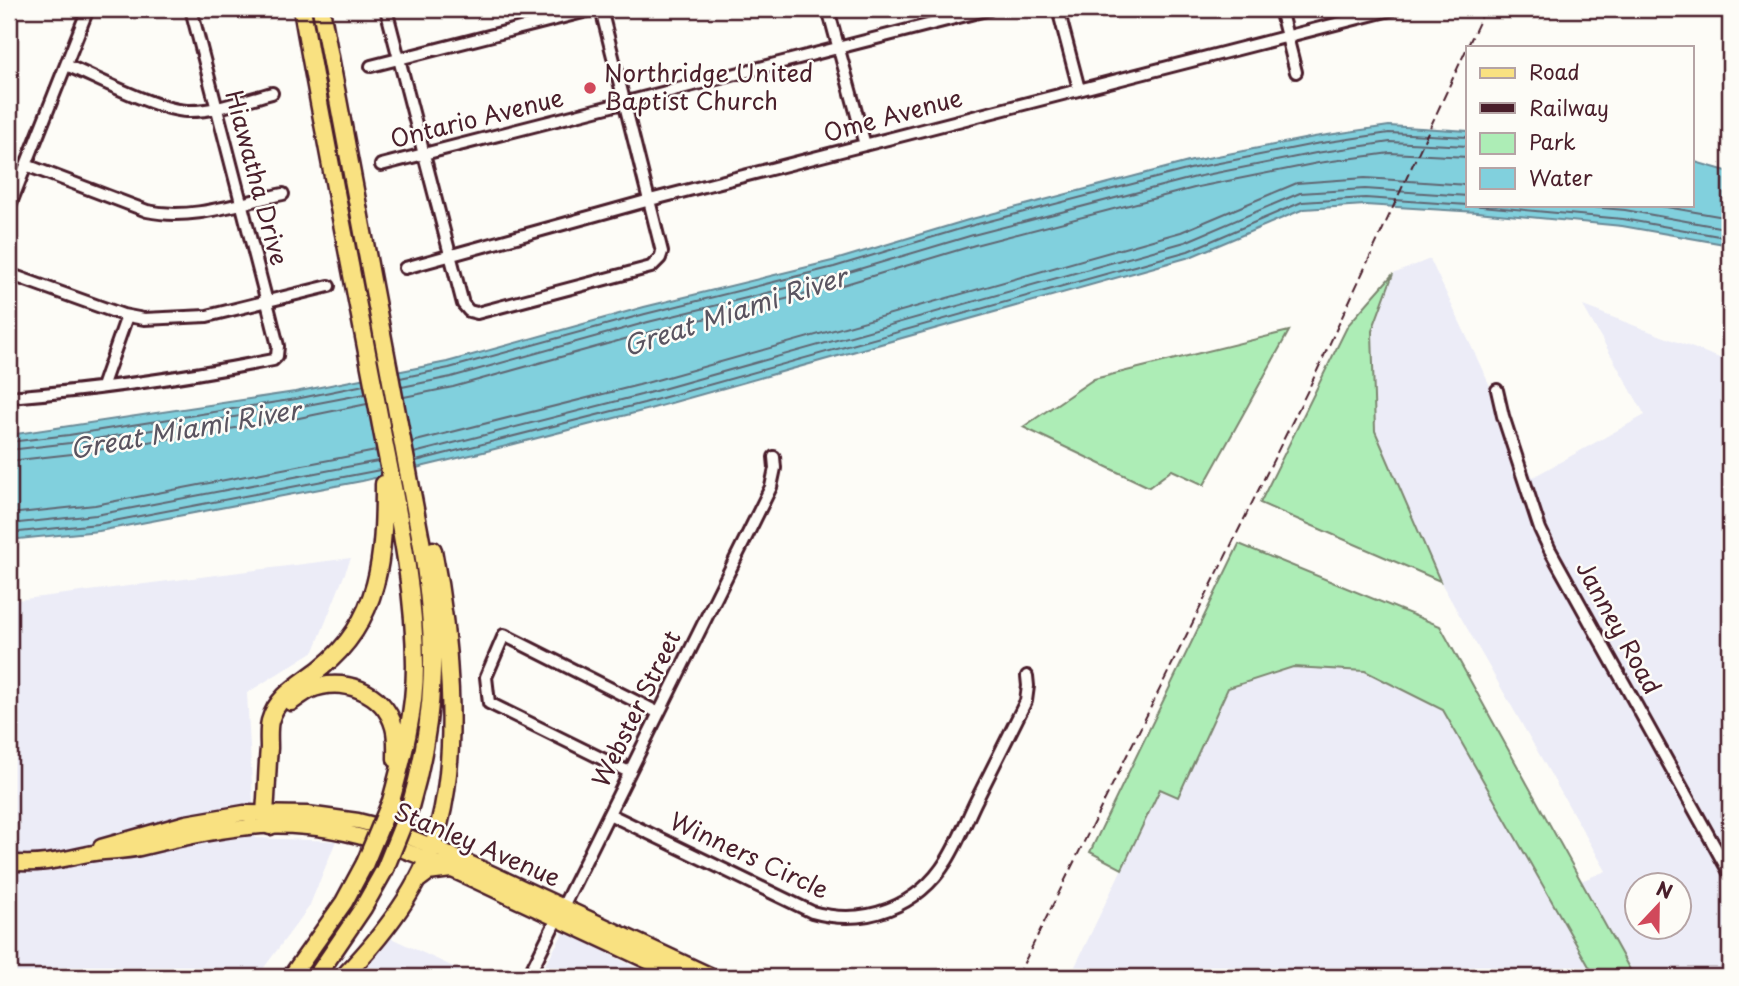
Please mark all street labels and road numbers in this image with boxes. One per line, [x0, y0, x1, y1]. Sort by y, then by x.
street label: Ontario Avenue [386, 78, 567, 156]
street label: Ome Avenue [819, 78, 966, 150]
street label: Hiawatha Drive [217, 86, 299, 269]
street label: Janney Road [1568, 554, 1671, 700]
street label: Webster Street [582, 624, 689, 792]
street label: Stanley Avenue [389, 792, 567, 894]
street label: Winners Circle [664, 802, 835, 907]

